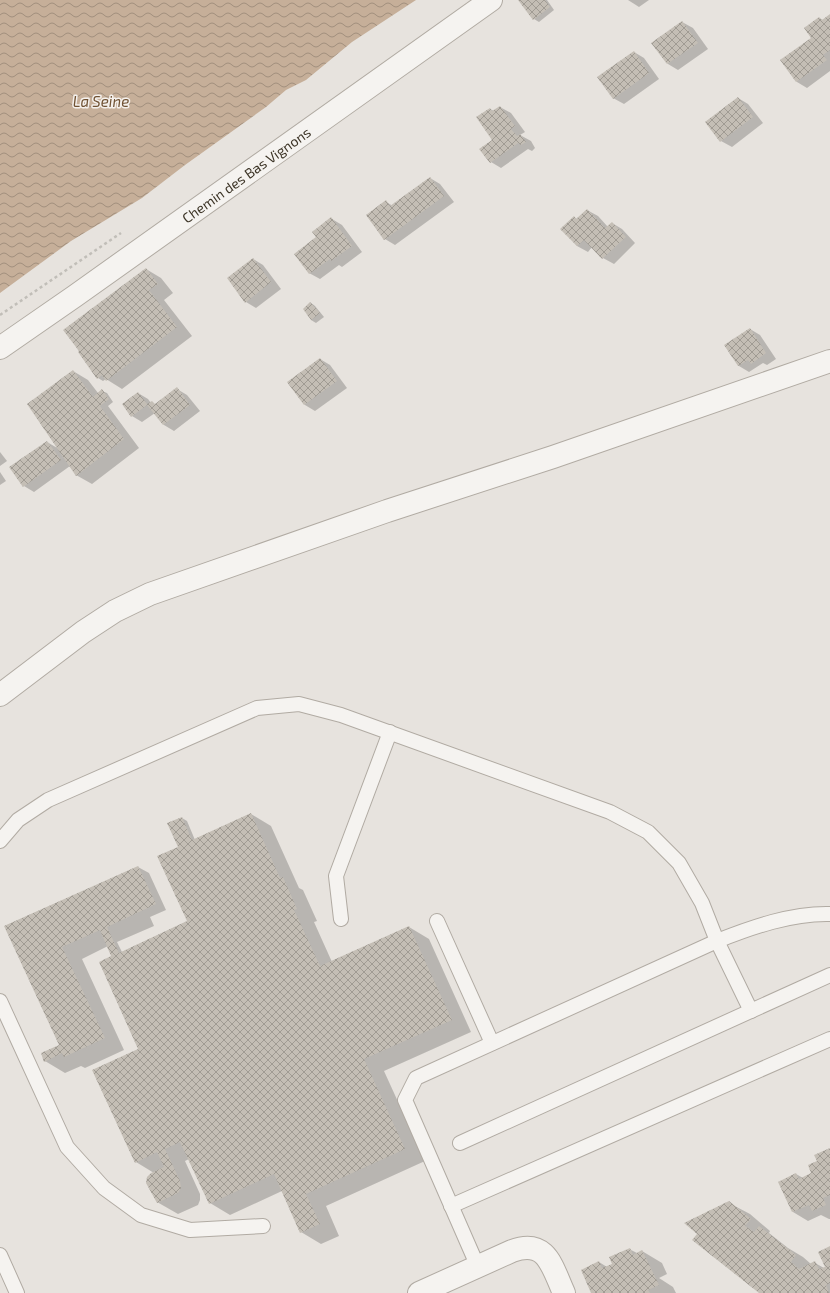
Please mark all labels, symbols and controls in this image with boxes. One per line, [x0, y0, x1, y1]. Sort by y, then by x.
water label: La Seine [73, 92, 129, 110]
street label: Chemin des Bas Vignons [178, 123, 314, 226]

